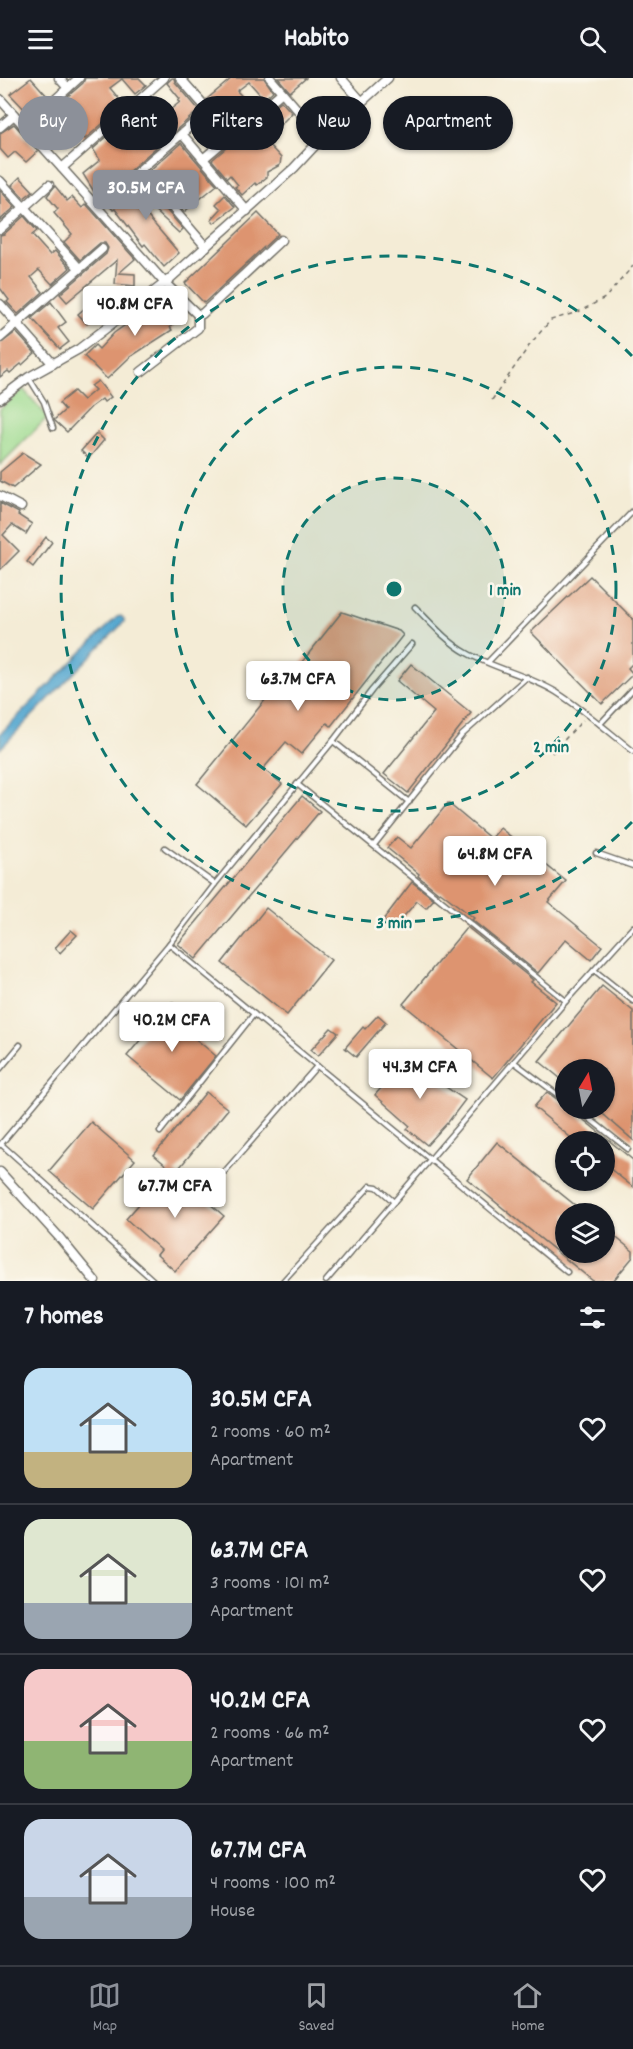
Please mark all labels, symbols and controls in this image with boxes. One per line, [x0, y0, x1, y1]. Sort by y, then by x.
text: Habito [284, 20, 349, 59]
icon: menu [24, 23, 57, 56]
icon: search [576, 23, 609, 56]
chip: Buy [18, 96, 88, 150]
chip: Rent [100, 96, 178, 150]
chip: Filters [190, 96, 284, 150]
chip: New [296, 96, 371, 150]
chip: Apartment [383, 96, 513, 150]
pin: 30.5M CFA [77, 170, 215, 221]
text: 30.5M CFA [107, 175, 185, 203]
pin: 40.8M CFA [66, 286, 204, 337]
text: 40.8M CFA [97, 291, 173, 319]
centre of rings [384, 579, 404, 599]
text: 1 min [489, 579, 521, 604]
pin: 63.7M CFA [229, 661, 367, 712]
text: 63.7M CFA [260, 666, 336, 694]
text: 2 min [533, 736, 569, 761]
pin: 64.8M CFA [426, 836, 564, 887]
text: 64.8M CFA [457, 841, 533, 869]
text: 3 min [376, 912, 412, 937]
pin: 40.2M CFA [103, 1002, 241, 1053]
text: 40.2M CFA [133, 1007, 211, 1035]
pin: 44.3M CFA [351, 1049, 489, 1100]
text: 44.3M CFA [383, 1054, 457, 1082]
north arrow [555, 1059, 615, 1119]
map controls [555, 1059, 615, 1263]
button: locate [555, 1131, 615, 1191]
pin: 67.7M CFA [106, 1168, 244, 1219]
text: 67.7M CFA [138, 1173, 212, 1201]
button: layers [555, 1203, 615, 1263]
text: 7 homes [24, 1299, 104, 1336]
icon: filters [576, 1301, 609, 1334]
text: 30.5M CFA [210, 1382, 312, 1419]
icon: home [72, 1392, 144, 1464]
icon: heart [576, 1412, 609, 1445]
text: 2 rooms · 60 m² [210, 1419, 331, 1447]
text: Apartment [210, 1447, 293, 1475]
text: 63.7M CFA [210, 1533, 308, 1570]
icon: home [72, 1543, 144, 1615]
icon: heart [576, 1563, 609, 1596]
text: 3 rooms · 101 m² [210, 1570, 330, 1598]
text: Apartment [210, 1598, 293, 1626]
text: 40.2M CFA [210, 1683, 310, 1720]
icon: home [72, 1693, 144, 1765]
icon: heart [576, 1713, 609, 1746]
text: 2 rooms · 66 m² [210, 1720, 330, 1748]
text: Apartment [210, 1748, 293, 1776]
text: 67.7M CFA [210, 1833, 307, 1870]
icon: home [72, 1843, 144, 1915]
icon: heart [576, 1863, 609, 1896]
text: 4 rooms · 100 m² [210, 1870, 336, 1898]
text: House [210, 1898, 255, 1926]
tab: Map [88, 1979, 121, 2038]
tab: Saved [298, 1979, 334, 2038]
tab: Home [511, 1979, 545, 2038]

